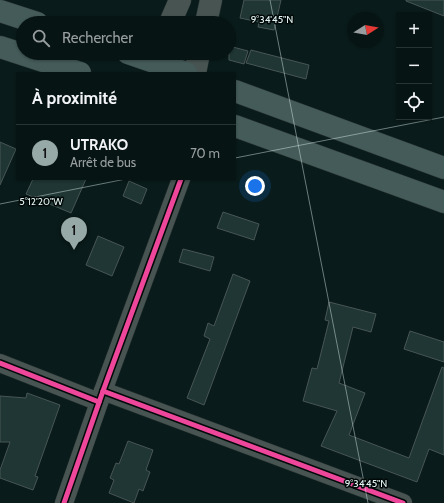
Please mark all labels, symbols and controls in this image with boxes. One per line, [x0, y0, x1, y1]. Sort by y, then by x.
north arrow [348, 12, 384, 48]
map controls [396, 12, 432, 120]
button: + [396, 12, 432, 48]
text: 9°34'45"N [251, 13, 293, 26]
search box [16, 16, 236, 60]
icon: search [30, 27, 52, 49]
text: Rechercher [62, 29, 133, 47]
button: − [396, 48, 432, 84]
button: locate [396, 84, 432, 120]
text: À proximité [32, 88, 117, 108]
text: UTRAKO [70, 136, 128, 154]
text: 1 [43, 145, 47, 161]
text: 70 m [190, 145, 220, 161]
text: Arrêt de bus [70, 154, 136, 170]
your location [245, 176, 265, 196]
text: 5°12'20"W [19, 195, 63, 208]
pin: 1 [61, 217, 87, 250]
text: 9°34'45"N [345, 477, 387, 490]

